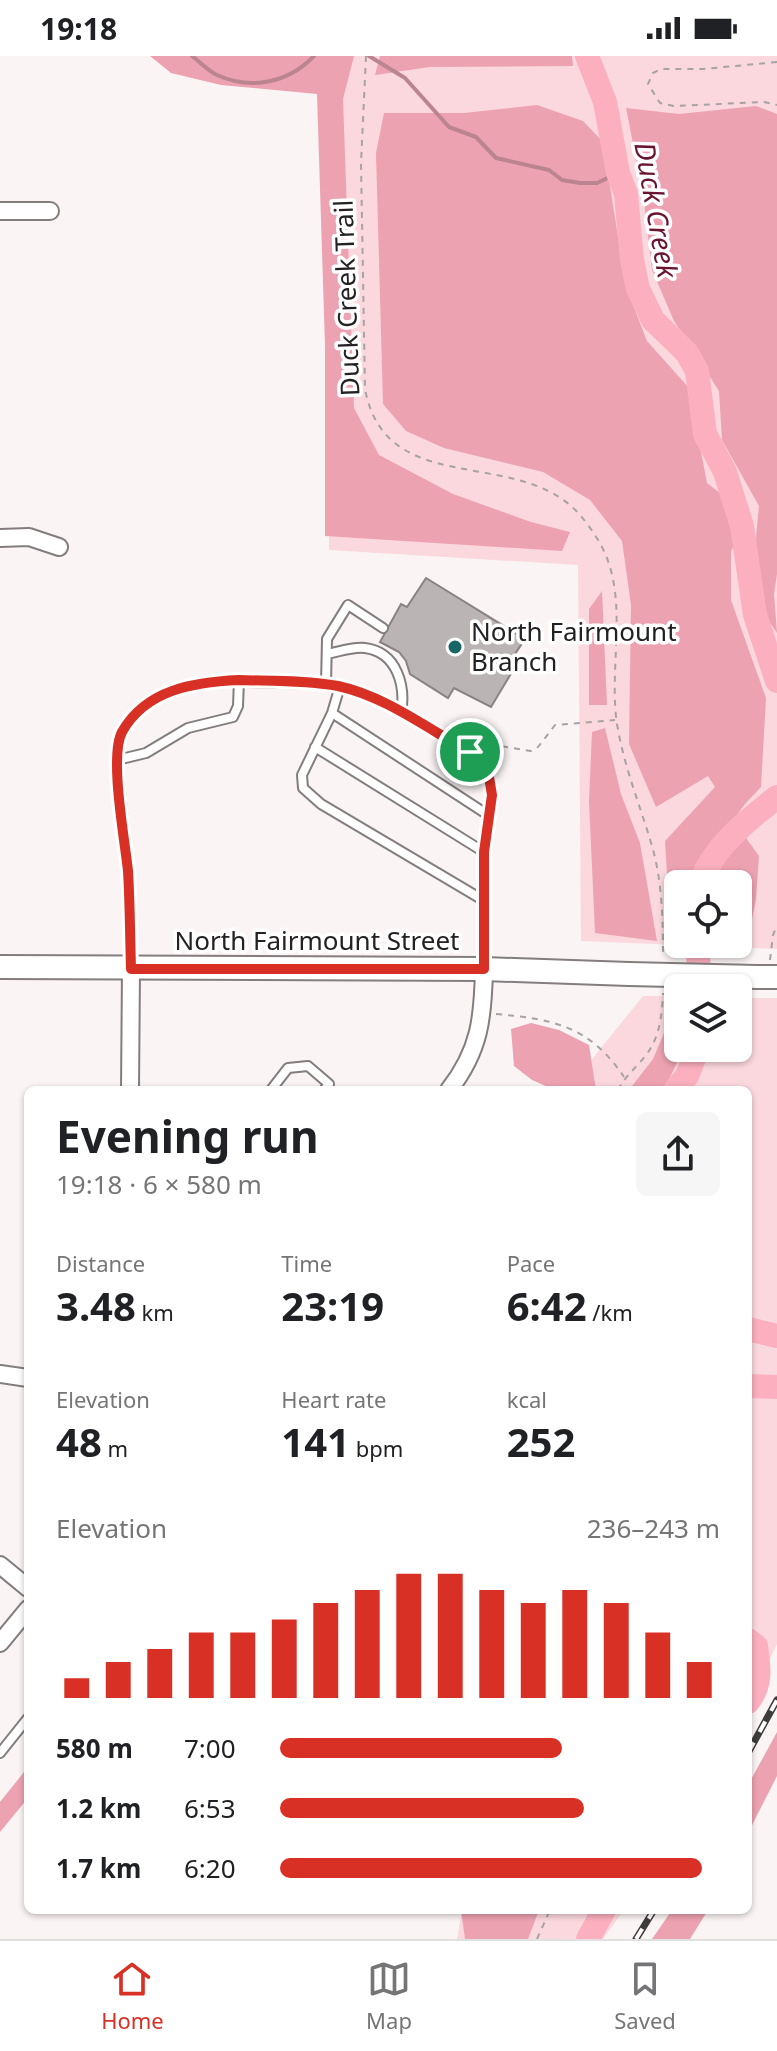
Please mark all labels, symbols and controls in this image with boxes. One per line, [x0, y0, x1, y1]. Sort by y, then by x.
text: 19:18 [40, 8, 117, 49]
water label: Duck Creek [626, 139, 688, 282]
street label: Duck Creek Trail [325, 199, 367, 397]
place label: North Fairmount Branch [471, 613, 677, 679]
marker: North Fairmount Branch [446, 638, 464, 656]
pin [436, 718, 504, 786]
icon: arrive [448, 730, 492, 774]
map controls [664, 870, 752, 1062]
button: locate [664, 870, 752, 958]
street label: North Fairmount Street [175, 922, 459, 958]
button: layers [664, 974, 752, 1062]
text: Evening run [56, 1106, 319, 1166]
button: share [636, 1112, 720, 1196]
text: 19:18 · 6 × 580 m [56, 1166, 262, 1202]
text: Distance [56, 1248, 145, 1278]
text: Time [281, 1248, 332, 1278]
text: Pace [507, 1248, 555, 1278]
text: 3.48 [56, 1278, 136, 1333]
text: 23:19 [281, 1278, 384, 1333]
text: 6:42 [507, 1278, 587, 1333]
text: km [136, 1297, 174, 1327]
text: /km [587, 1297, 633, 1327]
text: Elevation [56, 1384, 150, 1414]
text: Heart rate [281, 1384, 386, 1414]
text: kcal [507, 1384, 547, 1414]
text: 48 [56, 1414, 102, 1469]
text: 141 [281, 1414, 350, 1469]
text: 252 [507, 1414, 575, 1469]
text: m [102, 1433, 128, 1463]
text: bpm [350, 1433, 403, 1463]
text: Elevation [56, 1510, 167, 1546]
text: 236–243 m [587, 1510, 720, 1546]
text: 580 m [56, 1730, 133, 1766]
text: 7:00 [184, 1730, 236, 1766]
text: 1.2 km [56, 1790, 141, 1826]
text: 6:53 [184, 1790, 236, 1826]
text: 1.7 km [56, 1850, 141, 1886]
text: 6:20 [184, 1850, 236, 1886]
tab: Home [101, 1957, 164, 2035]
tab: Map [366, 1957, 412, 2035]
tab: Saved [614, 1957, 676, 2035]

